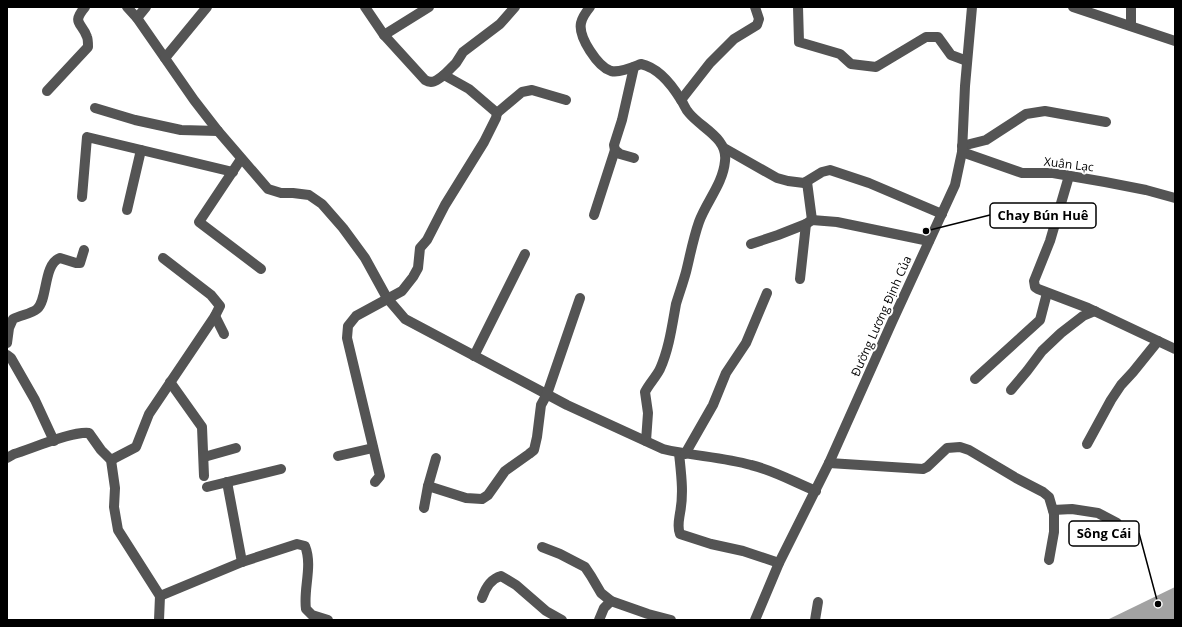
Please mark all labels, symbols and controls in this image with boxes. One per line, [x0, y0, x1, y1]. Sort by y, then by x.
street label: Xuân Lạc [1043, 153, 1095, 176]
callout: Chay Bún Huê [990, 203, 1096, 228]
text: Chay Bún Huê [998, 206, 1089, 224]
street label: Đường Lương Định Của [847, 253, 915, 379]
callout: Sông Cái [1069, 521, 1139, 546]
text: Sông Cái [1077, 524, 1131, 542]

